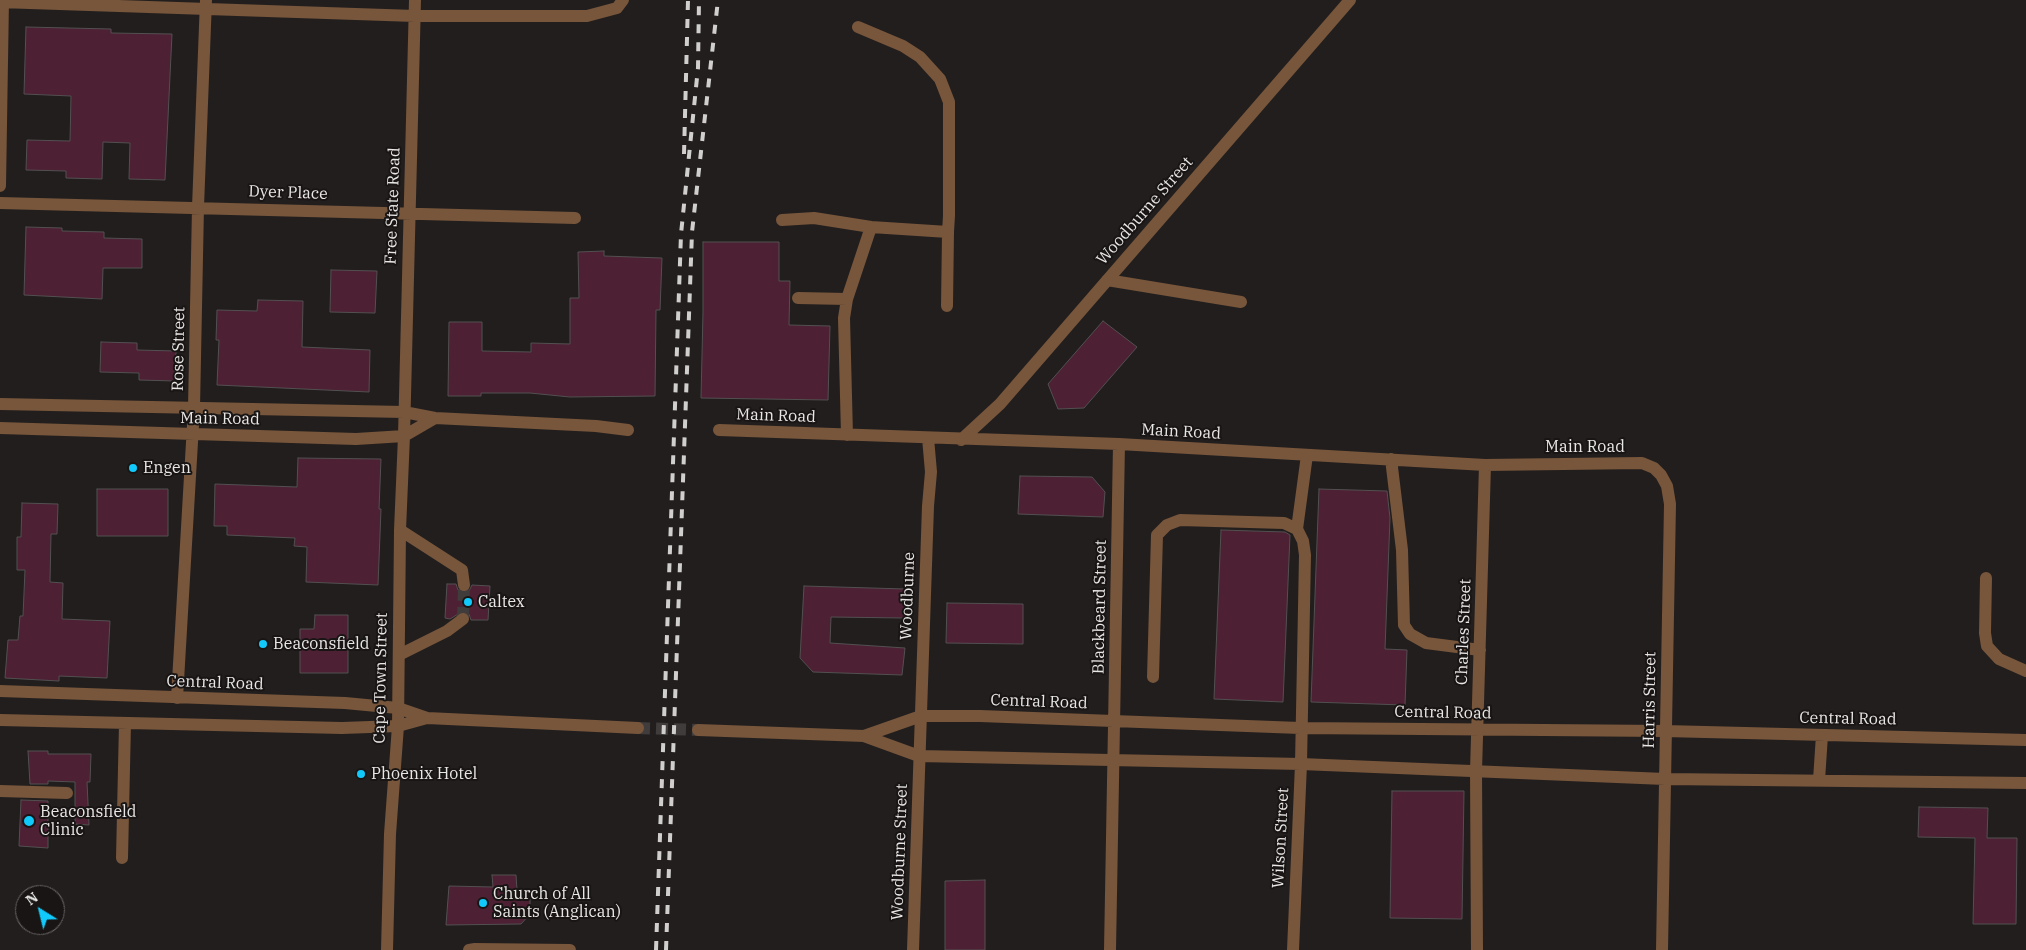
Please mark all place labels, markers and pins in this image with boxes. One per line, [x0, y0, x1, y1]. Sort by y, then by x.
place label: Engen [143, 458, 191, 478]
marker: Engen [127, 462, 139, 474]
place label: Caltex [478, 592, 525, 612]
marker: Caltex [462, 596, 474, 608]
place label: Beaconsfield [273, 634, 369, 654]
marker: Beaconsfield [257, 638, 269, 650]
place label: Phoenix Hotel [371, 764, 477, 784]
marker: Phoenix Hotel [355, 768, 367, 780]
place label: Beaconsfield Clinic [40, 802, 136, 840]
marker: Beaconsfield Clinic [22, 814, 36, 828]
place label: Church of All Saints (Anglican) [493, 884, 621, 922]
marker: Church of All Saints (Anglican) [477, 897, 489, 909]

